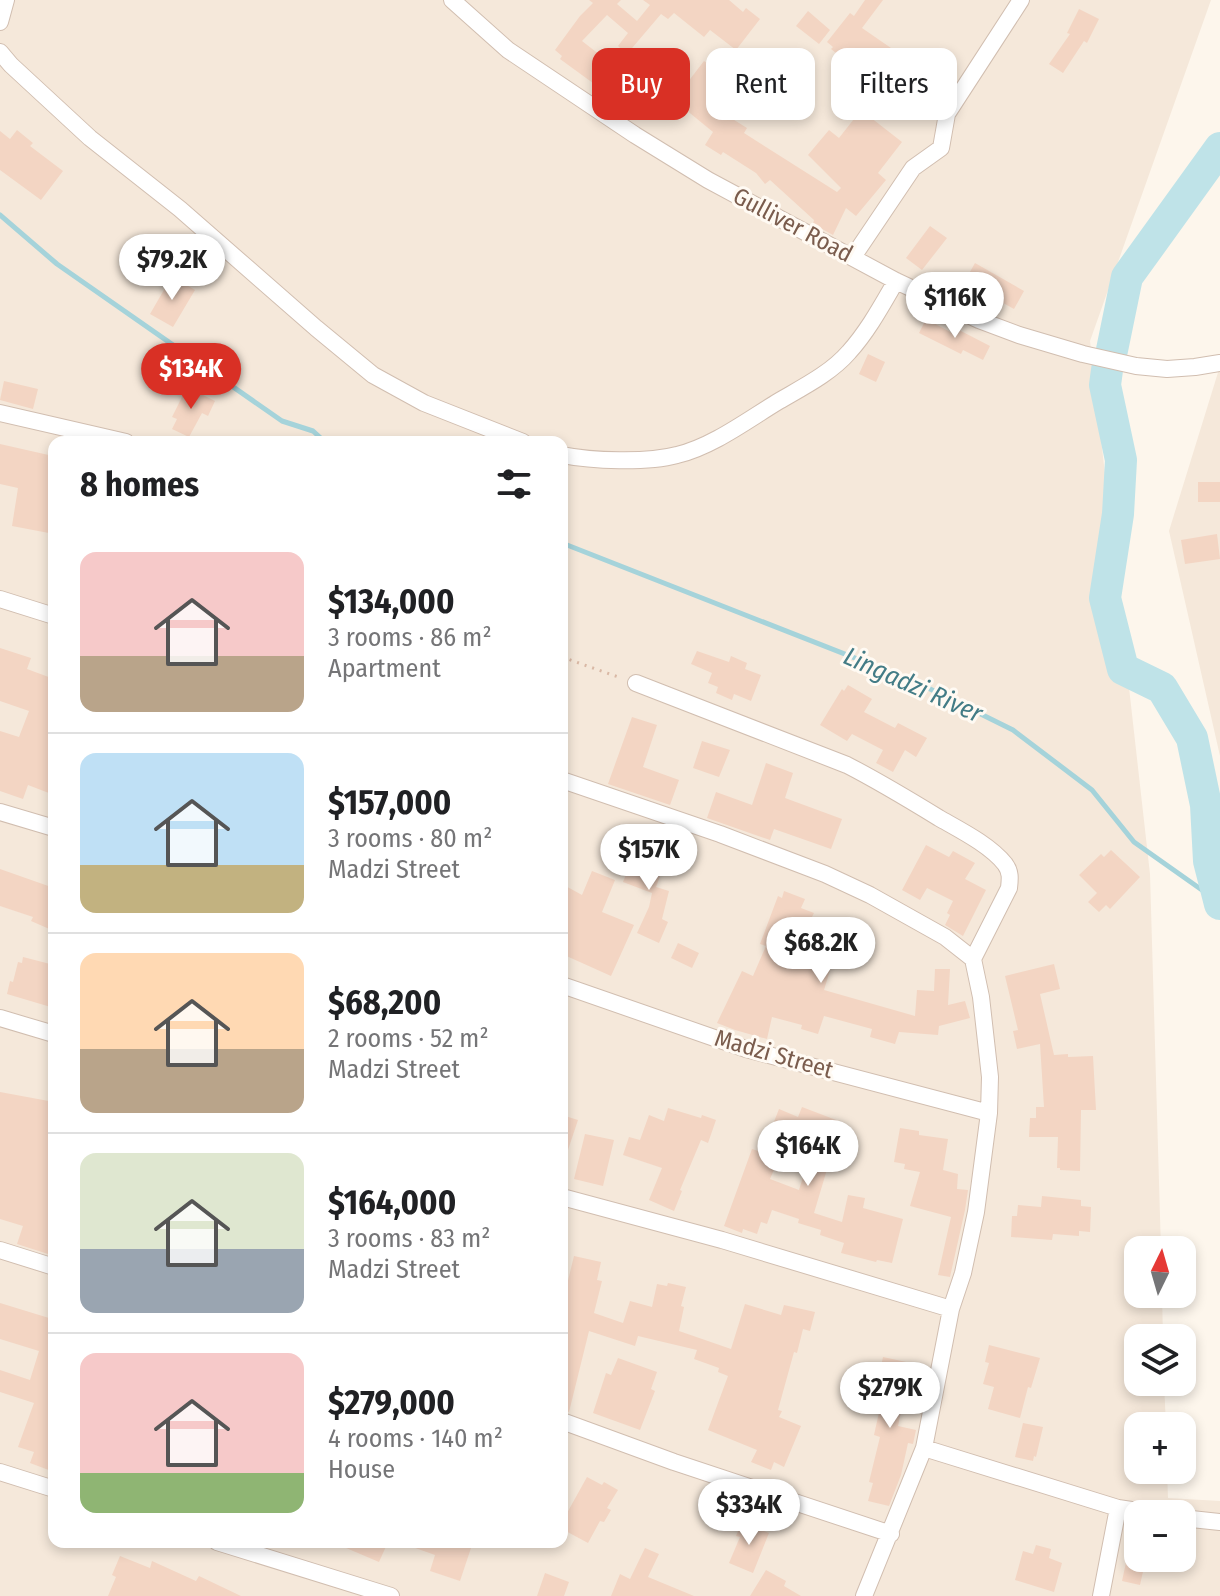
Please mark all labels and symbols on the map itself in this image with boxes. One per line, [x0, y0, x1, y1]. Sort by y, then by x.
street label: Gulliver Road [728, 182, 858, 268]
pin: $79.2K [107, 234, 237, 302]
pin: $116K [899, 272, 1011, 340]
pin: $134K [135, 343, 247, 411]
water label: Lingadzi River [839, 641, 988, 730]
pin: $157K [593, 824, 705, 892]
pin: $68.2K [756, 917, 886, 985]
street label: Madzi Street [712, 1024, 837, 1084]
pin: $164K [752, 1120, 864, 1188]
north arrow [1124, 1236, 1196, 1308]
pin: $279K [834, 1362, 946, 1430]
pin: $334K [693, 1479, 805, 1547]

